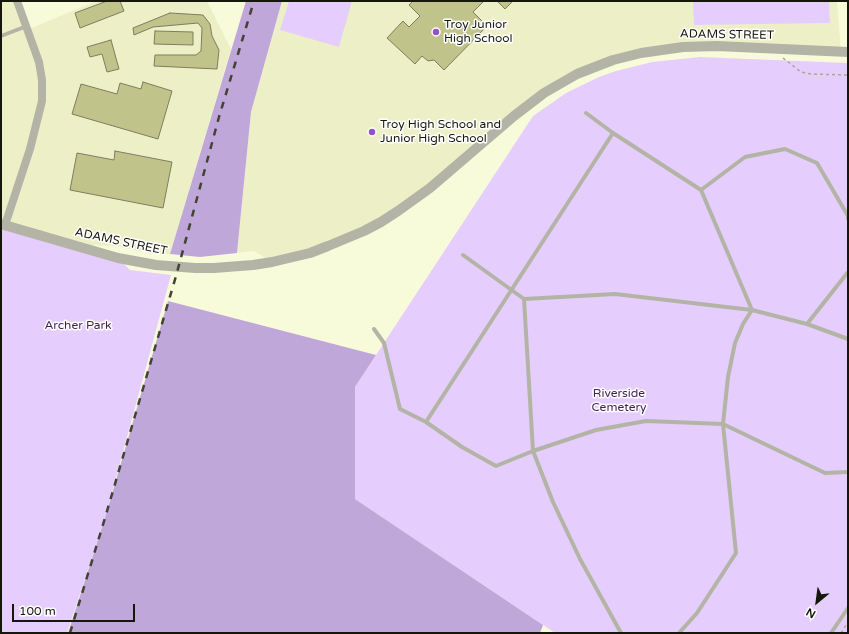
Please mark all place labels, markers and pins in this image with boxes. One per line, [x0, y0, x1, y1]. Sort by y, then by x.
place label: Troy Junior High School [444, 18, 513, 46]
marker: Troy Junior High School [431, 27, 441, 37]
place label: Troy High School and Junior High School [380, 118, 501, 146]
marker: Troy High School and Junior High School [367, 127, 377, 137]

